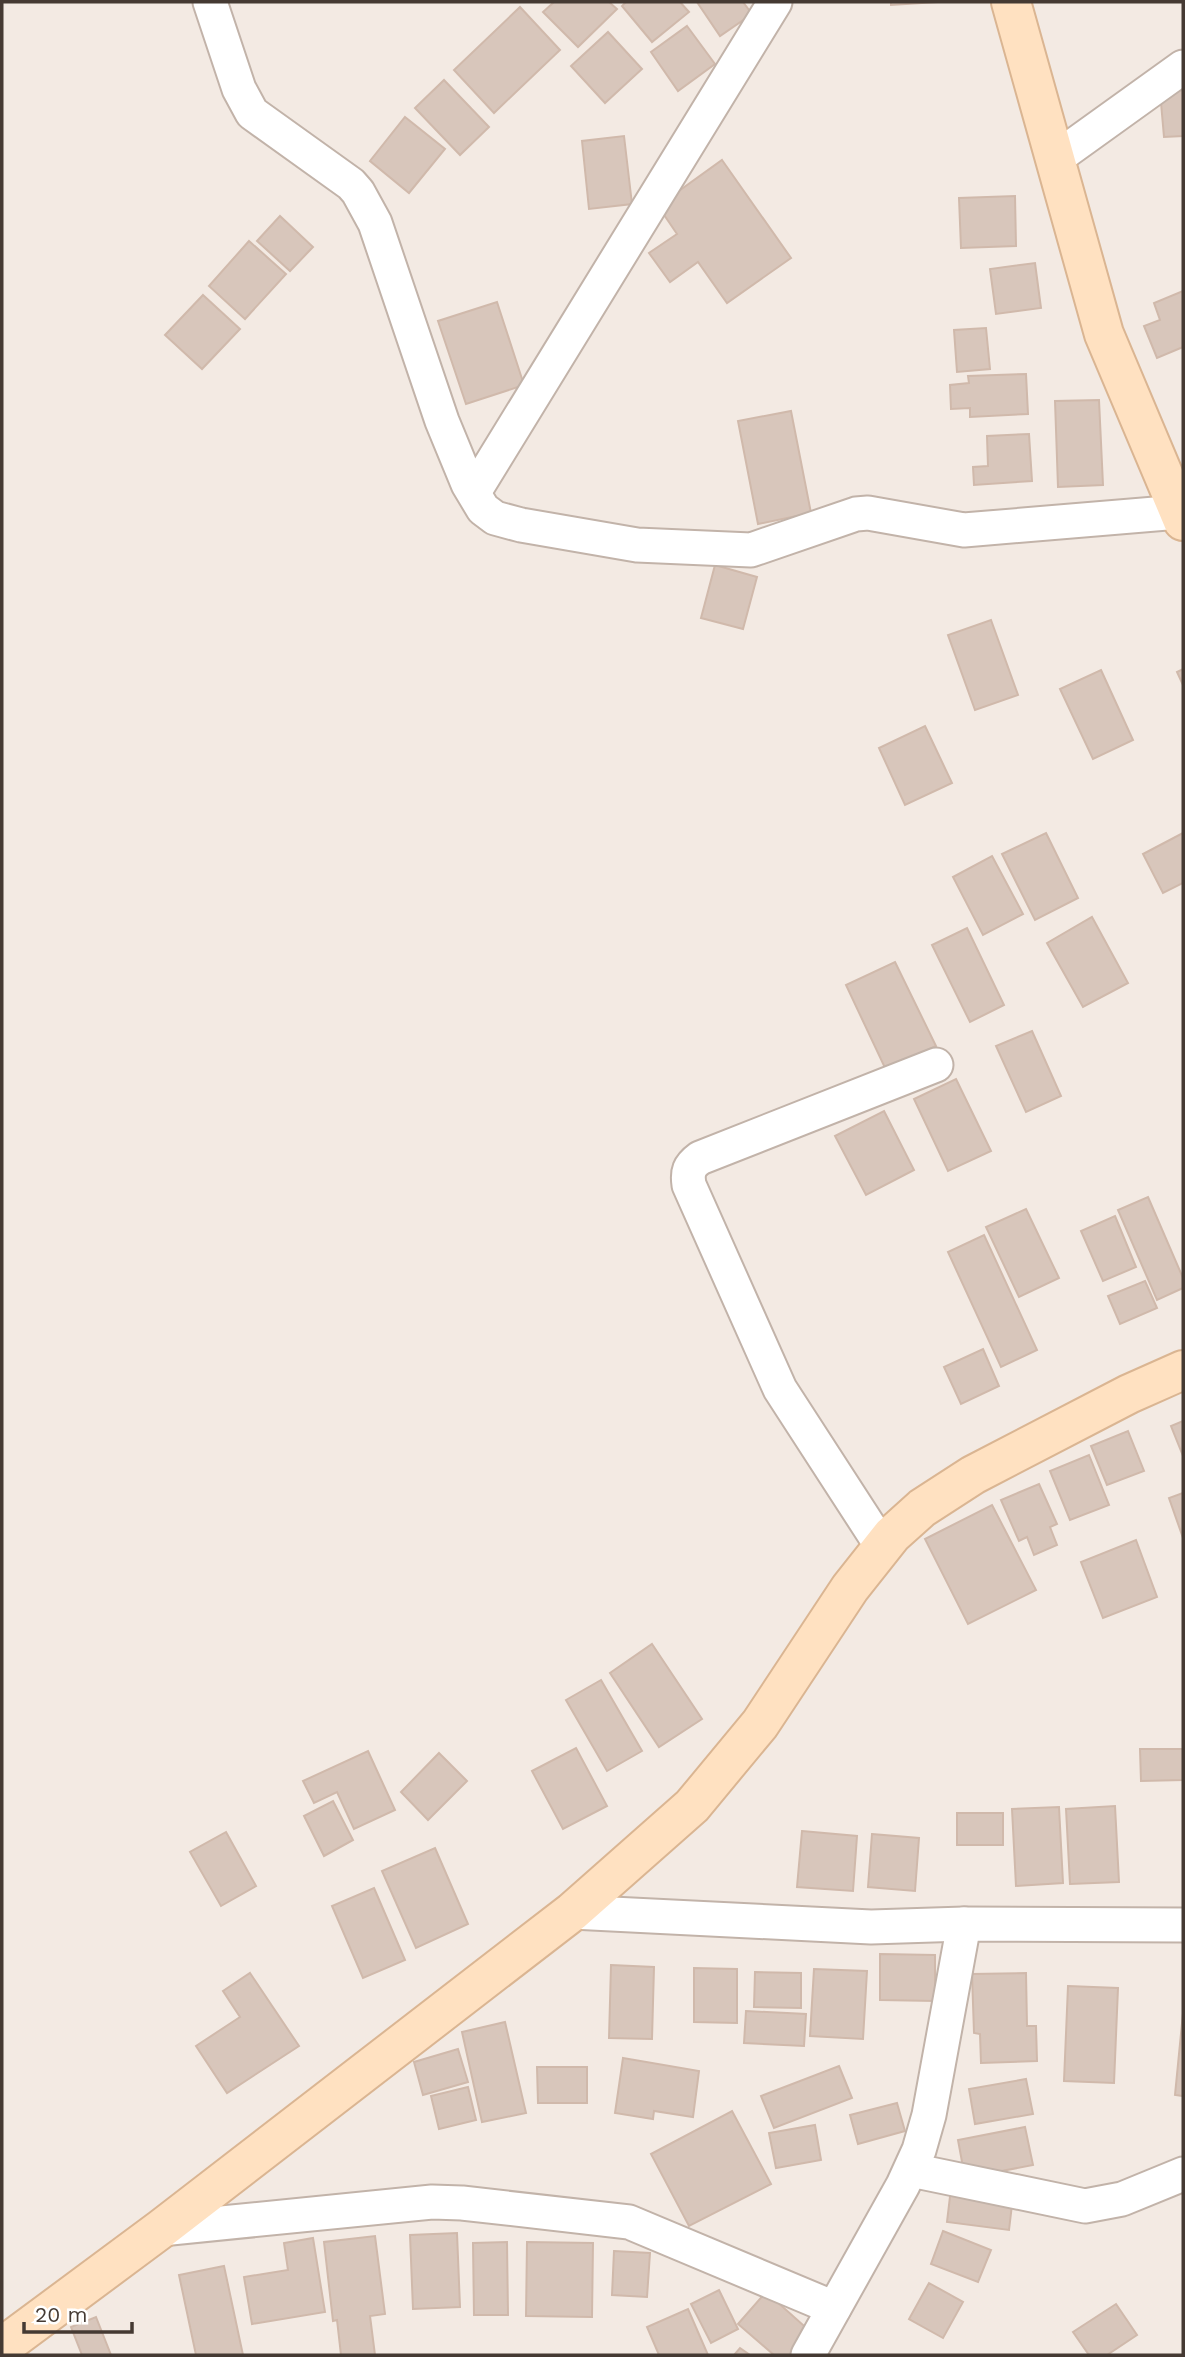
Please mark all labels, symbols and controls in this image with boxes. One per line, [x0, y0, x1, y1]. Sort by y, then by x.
scale bar [24, 2290, 133, 2334]
text: 20 m [35, 2302, 87, 2327]

